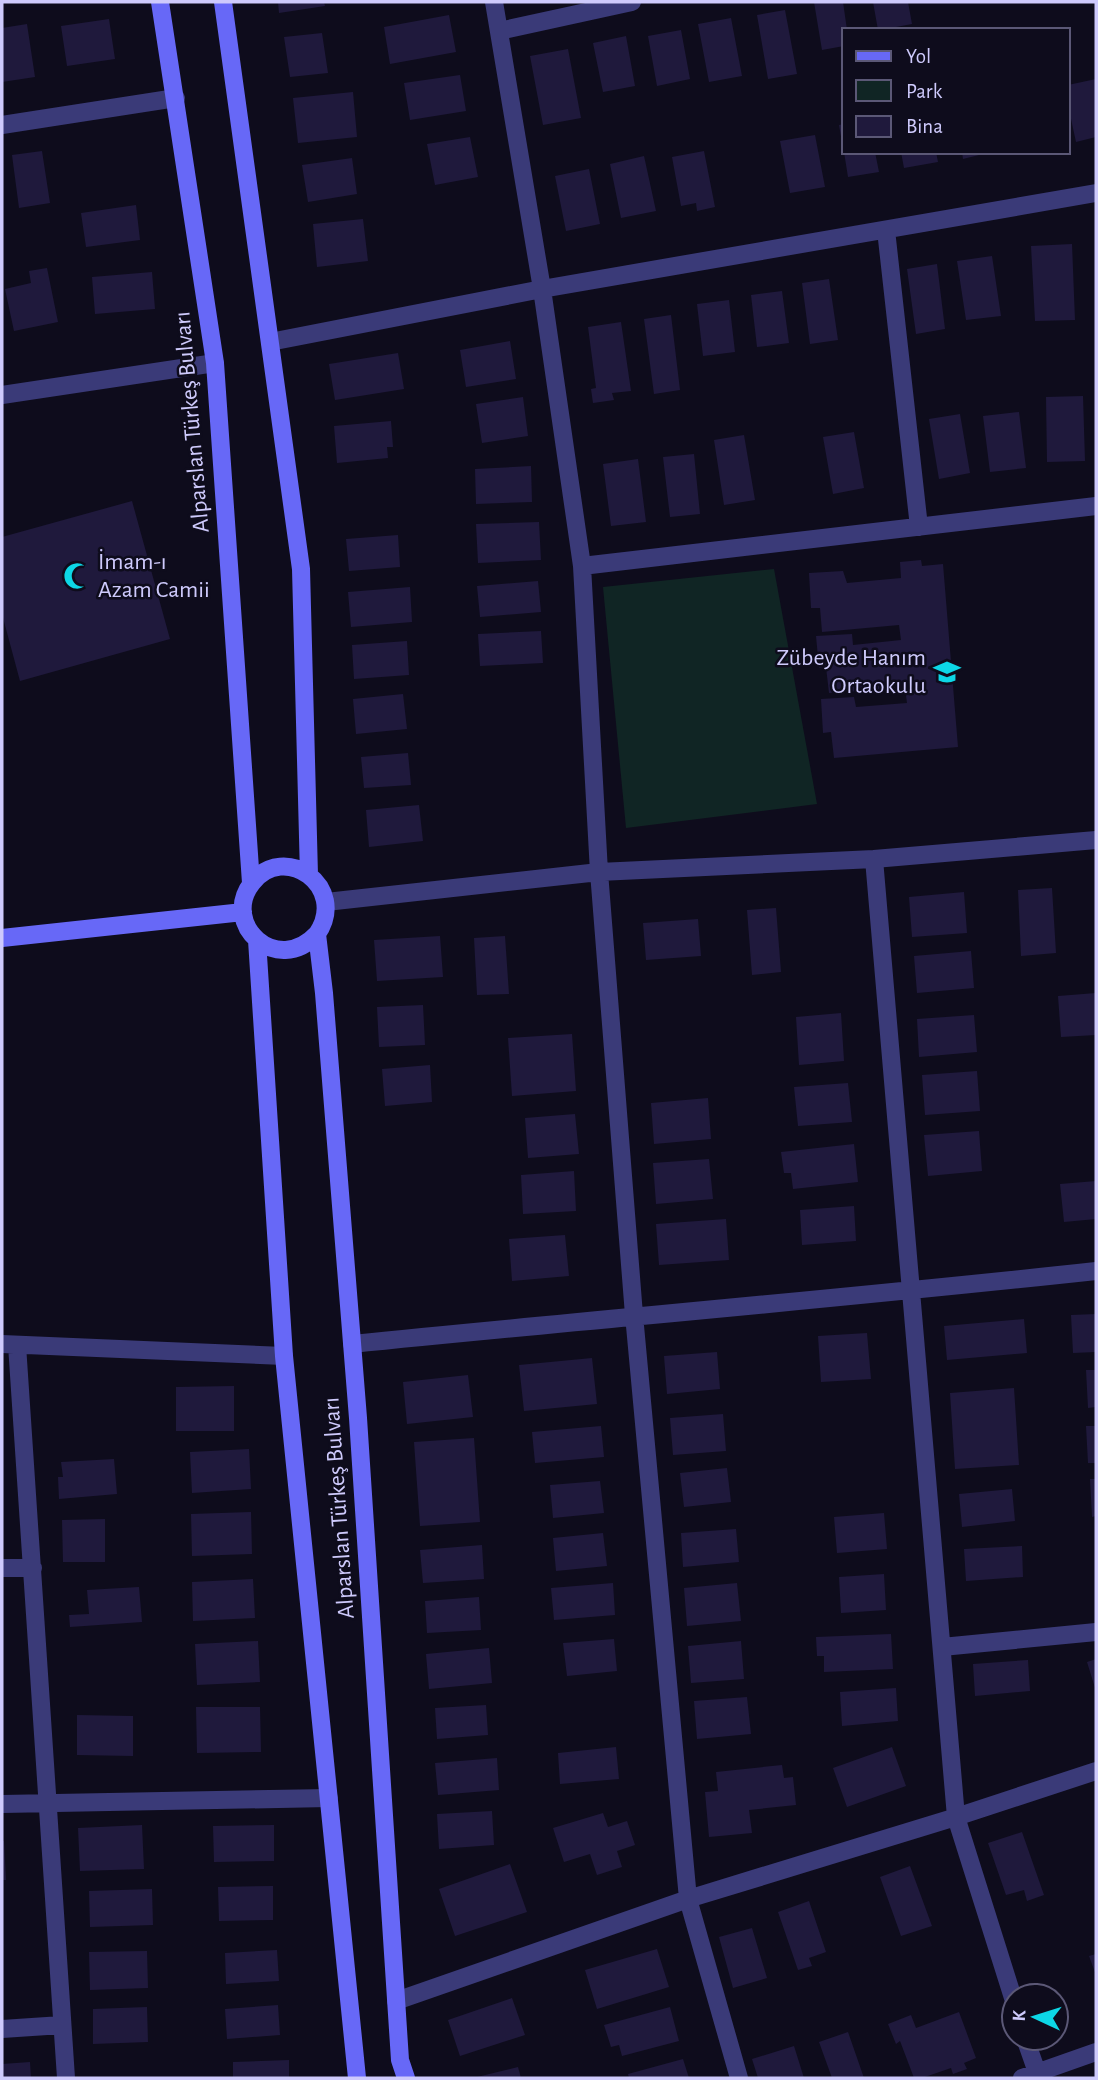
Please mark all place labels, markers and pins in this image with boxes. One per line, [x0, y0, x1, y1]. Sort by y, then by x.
place label: İmam-ı Azam Camii [98, 549, 210, 602]
mosque icon: İmam-ı Azam Camii [62, 561, 92, 591]
place label: Zübeyde Hanım Ortaokulu [777, 646, 926, 698]
school or university icon: Zübeyde Hanım Ortaokulu [932, 657, 962, 687]

